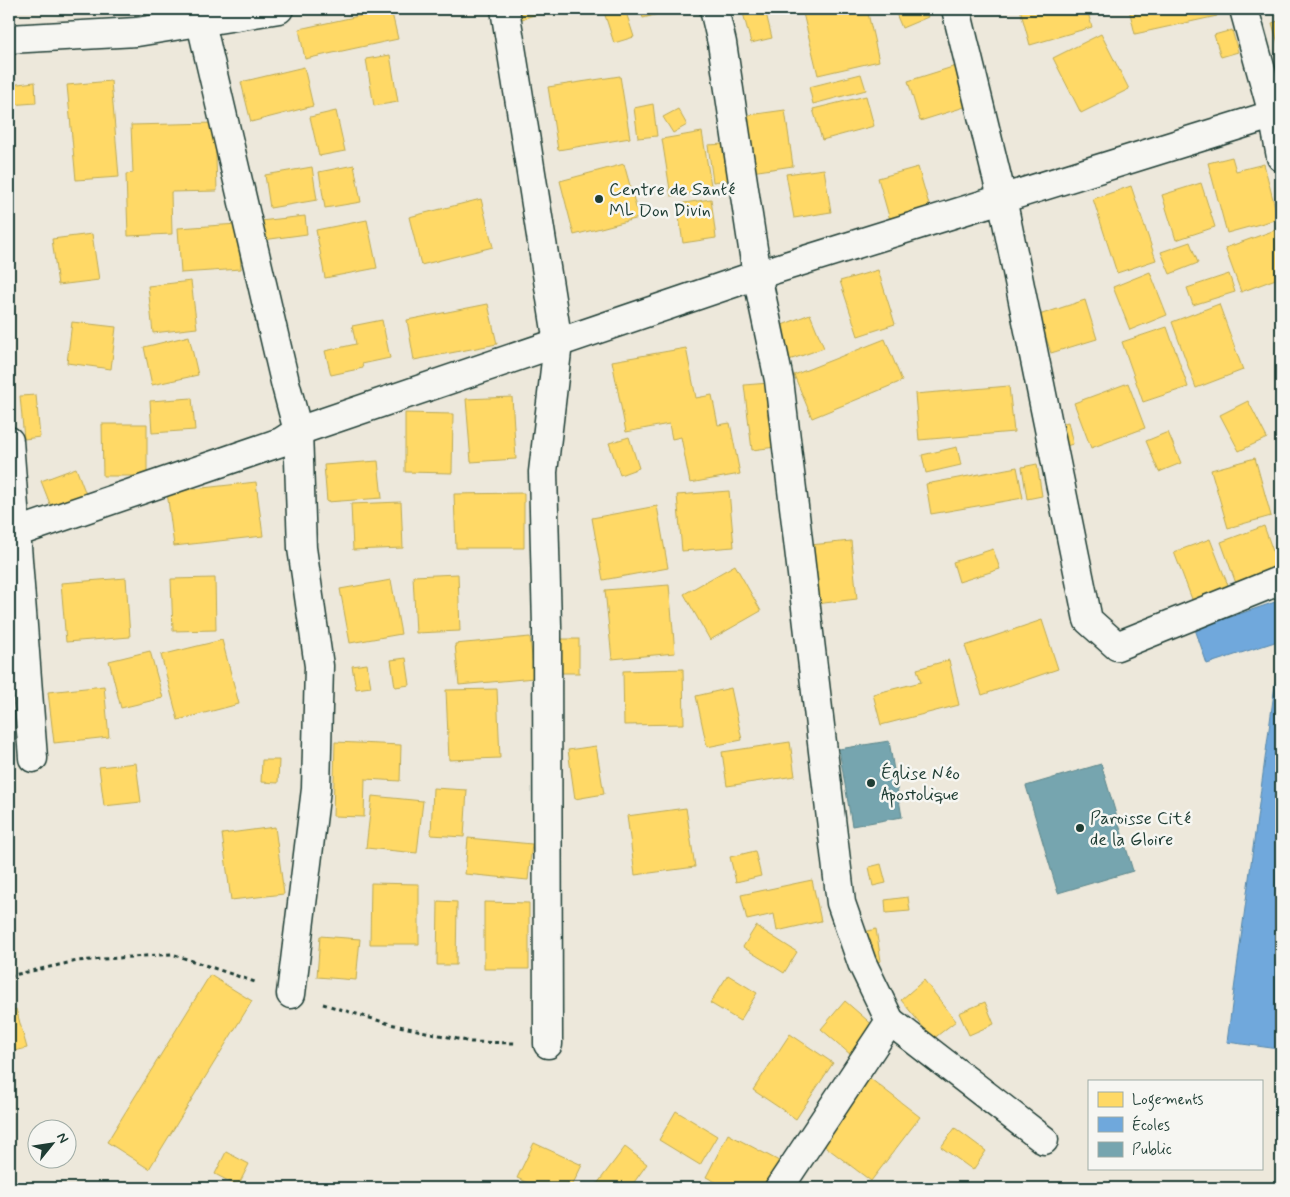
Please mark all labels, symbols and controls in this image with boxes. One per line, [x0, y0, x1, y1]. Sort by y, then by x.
place label: Centre de Santé ML Don Divin [609, 178, 735, 223]
marker: Centre de Santé ML Don Divin [593, 193, 605, 205]
place label: Église Néo Apostolique [881, 762, 960, 808]
marker: Église Néo Apostolique [865, 777, 877, 789]
place label: Paroisse Cité de la Gloire [1090, 807, 1191, 852]
marker: Paroisse Cité de la Gloire [1074, 822, 1086, 834]
legend [1088, 1080, 1262, 1170]
text: Logements [1132, 1090, 1204, 1111]
text: Écoles [1132, 1115, 1170, 1136]
north arrow [28, 1120, 78, 1170]
text: N [52, 1129, 73, 1147]
text: Public [1132, 1140, 1172, 1160]

